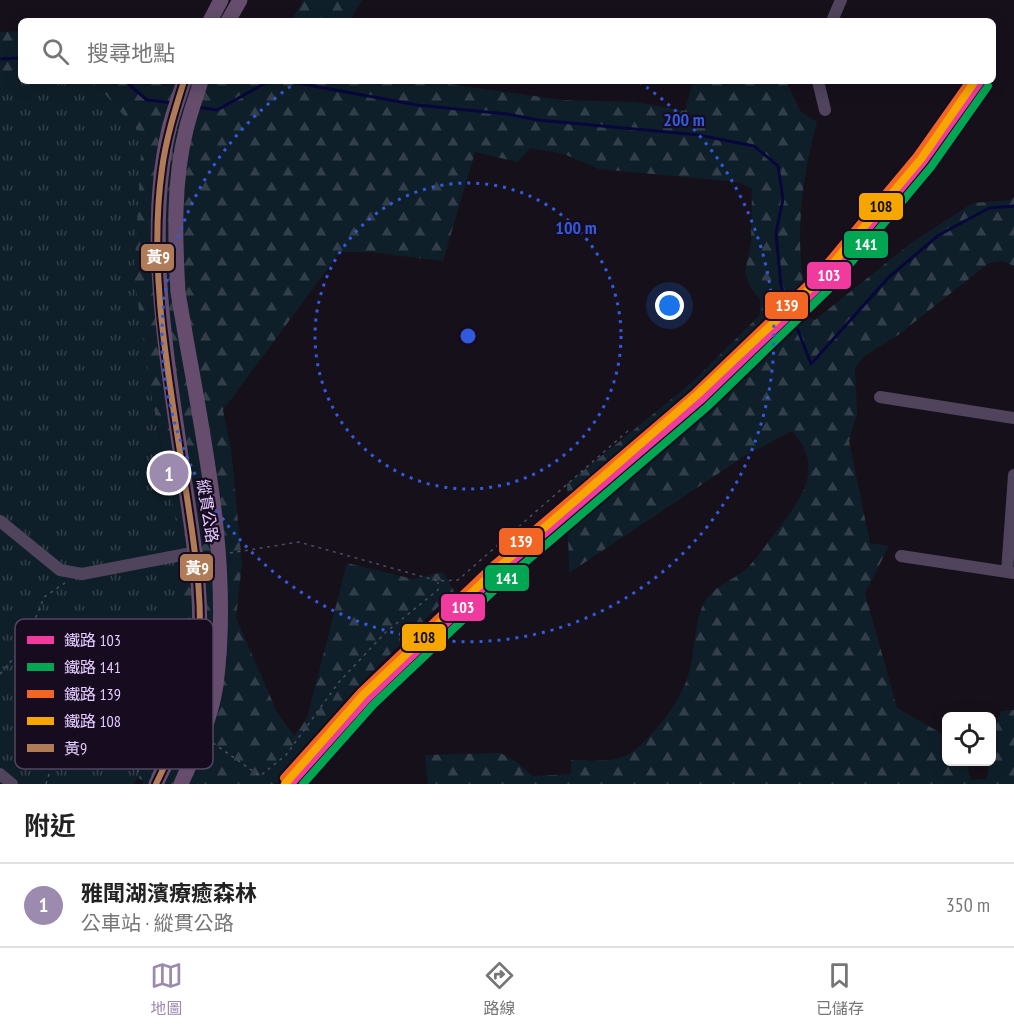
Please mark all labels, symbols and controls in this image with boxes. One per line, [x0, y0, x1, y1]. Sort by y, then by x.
search box [18, 18, 996, 84]
icon: search [39, 35, 72, 68]
text: 搜尋地點 [87, 39, 175, 67]
text: 200 m [663, 108, 705, 131]
line badge: 108 [858, 192, 904, 221]
text: 108 [870, 196, 892, 216]
text: 100 m [555, 216, 597, 239]
line badge: 141 [843, 230, 889, 259]
text: 141 [855, 234, 877, 254]
line badge: 黃9 [140, 243, 175, 272]
text: 黃9 [146, 247, 170, 267]
line badge: 103 [806, 261, 852, 290]
text: 103 [818, 265, 840, 285]
your location [655, 291, 684, 320]
line badge: 139 [764, 291, 809, 320]
text: 139 [776, 295, 798, 315]
centre of rings [458, 326, 478, 346]
pin: 1 [150, 450, 188, 496]
street label: 縱貫公路 [193, 478, 223, 544]
line badge: 139 [498, 527, 544, 556]
text: 139 [510, 531, 532, 551]
line badge: 黃9 [179, 553, 214, 582]
text: 黃9 [185, 558, 209, 578]
line badge: 141 [484, 564, 530, 592]
text: 141 [496, 568, 518, 588]
line badge: 103 [440, 593, 486, 622]
text: 103 [452, 597, 474, 617]
legend [15, 619, 213, 769]
line badge: 108 [401, 623, 447, 652]
text: 108 [413, 627, 435, 647]
text: 鐵路 103 [64, 630, 121, 650]
text: 鐵路 141 [64, 657, 121, 677]
text: 鐵路 139 [64, 684, 121, 704]
text: 鐵路 108 [64, 711, 121, 731]
map controls [942, 712, 996, 766]
button: locate [942, 712, 996, 766]
text: 黃9 [64, 738, 87, 758]
text: 附近 [24, 809, 76, 842]
text: 雅聞湖濱療癒森林 [81, 879, 257, 907]
text: 1 [39, 892, 48, 918]
text: 350 m [946, 892, 990, 918]
text: 公車站 · 縱貫公路 [81, 910, 234, 936]
tab: 地圖 [150, 959, 183, 1019]
tab: 路線 [483, 959, 516, 1019]
tab: 已儲存 [816, 959, 864, 1019]

